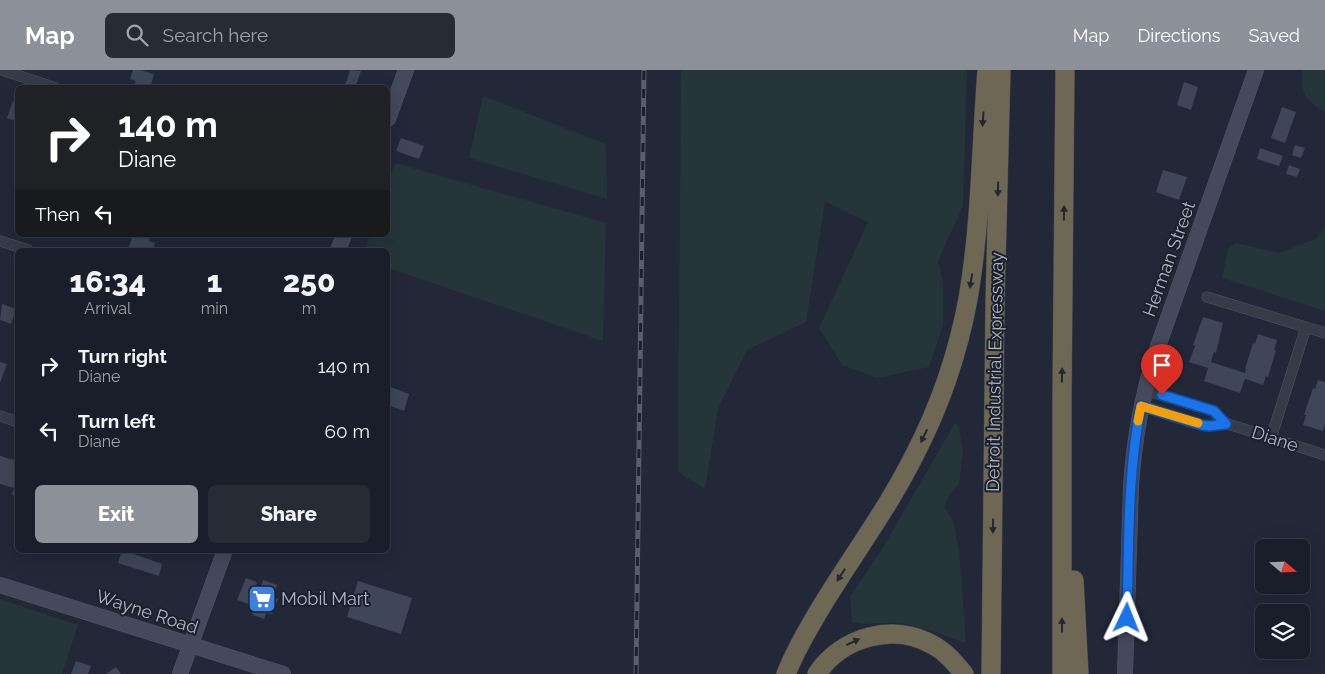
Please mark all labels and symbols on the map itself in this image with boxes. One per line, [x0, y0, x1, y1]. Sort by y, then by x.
one-way arrow [979, 111, 987, 127]
one-way arrow [994, 181, 1002, 197]
street label: Herman Street [1138, 198, 1199, 319]
one-way arrow [1060, 205, 1068, 221]
street label: Detroit Industrial Expressway [982, 252, 1007, 492]
one-way arrow [967, 273, 975, 289]
pin [1141, 344, 1183, 395]
one-way arrow [1058, 367, 1066, 383]
street label: Diane [1249, 421, 1301, 456]
one-way arrow [920, 429, 928, 443]
one-way arrow [989, 518, 997, 534]
north arrow [1255, 539, 1310, 594]
one-way arrow [836, 569, 846, 582]
supermarket icon: Mobil Mart [247, 584, 277, 614]
street label: Wayne Road [94, 585, 201, 638]
place label: Mobil Mart [281, 588, 369, 609]
position arrow [1100, 591, 1152, 643]
one-way arrow [1058, 617, 1066, 633]
one-way arrow [846, 638, 860, 646]

